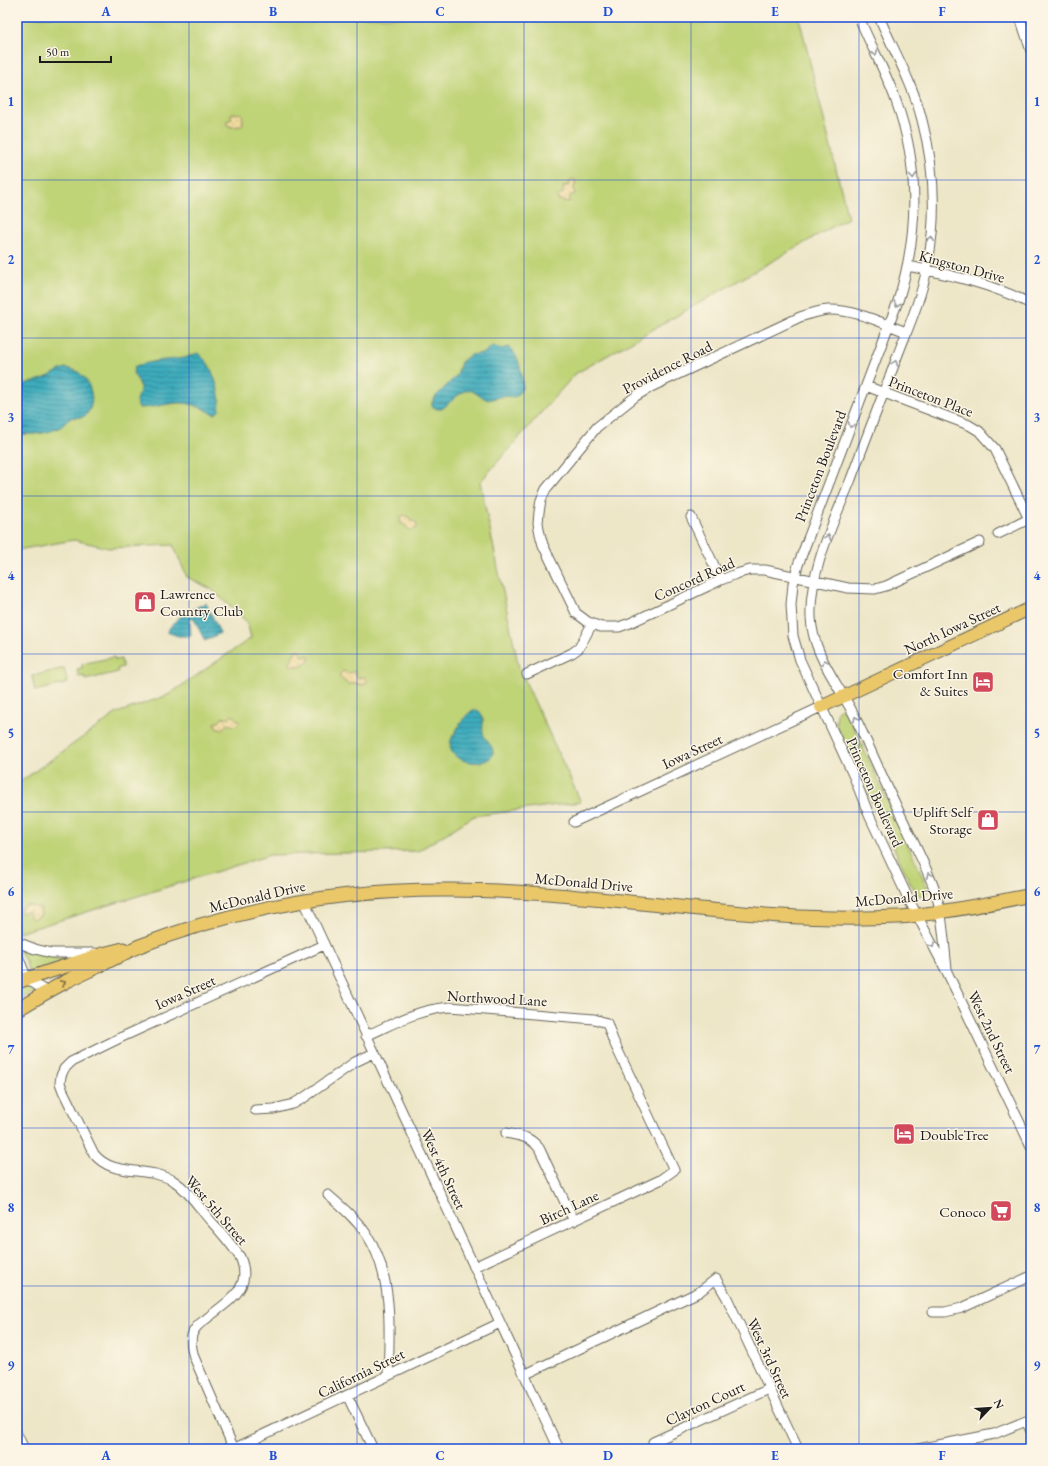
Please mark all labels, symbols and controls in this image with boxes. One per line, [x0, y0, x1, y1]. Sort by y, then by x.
text: A [100, 3, 111, 20]
text: B [269, 3, 277, 20]
text: C [435, 3, 445, 20]
text: D [603, 3, 613, 20]
text: E [771, 3, 779, 20]
text: F [938, 3, 946, 20]
scale bar [40, 38, 111, 64]
text: 50 m [46, 44, 70, 60]
one-way arrow [870, 48, 878, 56]
text: 1 [8, 93, 15, 110]
text: 1 [1034, 93, 1041, 110]
one-way arrow [908, 173, 917, 179]
one-way arrow [927, 236, 936, 242]
street label: Kingston Drive [917, 245, 1007, 287]
text: 2 [8, 251, 15, 268]
text: 2 [1034, 251, 1041, 268]
one-way arrow [893, 300, 901, 307]
street label: Providence Road [619, 336, 715, 398]
one-way arrow [890, 360, 898, 367]
street label: Princeton Place [886, 371, 976, 421]
street label: Princeton Boulevard [790, 407, 850, 525]
text: 3 [8, 409, 15, 426]
text: 3 [1034, 409, 1041, 426]
one-way arrow [847, 422, 855, 429]
one-way arrow [824, 534, 832, 541]
street label: Concord Road [651, 553, 738, 605]
text: 4 [8, 567, 15, 584]
text: 4 [1034, 567, 1041, 584]
place label: Lawrence Country Club [160, 584, 243, 620]
shop icon: Lawrence Country Club [132, 589, 158, 615]
street label: North Iowa Street [901, 597, 1003, 659]
one-way arrow [822, 659, 829, 666]
place label: Comfort Inn & Suites [893, 664, 968, 700]
hotel icon: Comfort Inn & Suites [970, 669, 996, 695]
one-way arrow [853, 715, 861, 723]
text: 5 [8, 725, 14, 742]
text: 5 [1034, 725, 1040, 742]
street label: Iowa Street [659, 729, 725, 773]
street label: Princeton Boulevard [842, 734, 908, 850]
place label: Uplift Self Storage [912, 802, 974, 838]
shop icon: Uplift Self Storage [975, 807, 1001, 833]
street label: McDonald Drive [534, 868, 634, 896]
one-way arrow [925, 871, 933, 878]
street label: McDonald Drive [207, 876, 307, 916]
text: 6 [8, 883, 15, 900]
street label: McDonald Drive [854, 883, 954, 911]
text: 6 [1034, 883, 1041, 900]
one-way arrow [927, 941, 935, 948]
street label: Iowa Street [152, 970, 218, 1014]
one-way arrow [59, 981, 66, 988]
street label: Northwood Lane [446, 986, 548, 1010]
street label: West 2nd Street [964, 988, 1020, 1077]
text: 7 [8, 1041, 15, 1058]
text: 7 [1034, 1041, 1041, 1058]
hotel icon: DoubleTree [891, 1121, 917, 1147]
place label: DoubleTree [920, 1125, 989, 1144]
street label: West 4th Street [417, 1126, 471, 1212]
street label: West 5th Street [182, 1171, 253, 1249]
street label: Birch Lane [537, 1185, 602, 1229]
supermarket icon: Conoco [988, 1198, 1014, 1224]
text: 8 [8, 1199, 15, 1216]
text: 8 [1034, 1199, 1041, 1216]
place label: Conoco [939, 1202, 986, 1221]
street label: West 3rd Street [743, 1315, 797, 1401]
street label: California Street [314, 1344, 408, 1402]
text: 9 [8, 1357, 15, 1374]
text: 9 [1034, 1357, 1041, 1374]
street label: Clayton Court [662, 1376, 748, 1430]
north arrow [970, 1388, 1010, 1428]
text: N [991, 1397, 1007, 1411]
text: A [100, 1447, 111, 1464]
text: B [269, 1447, 277, 1464]
text: C [435, 1447, 445, 1464]
text: D [603, 1447, 613, 1464]
text: E [771, 1447, 779, 1464]
text: F [938, 1447, 946, 1464]

